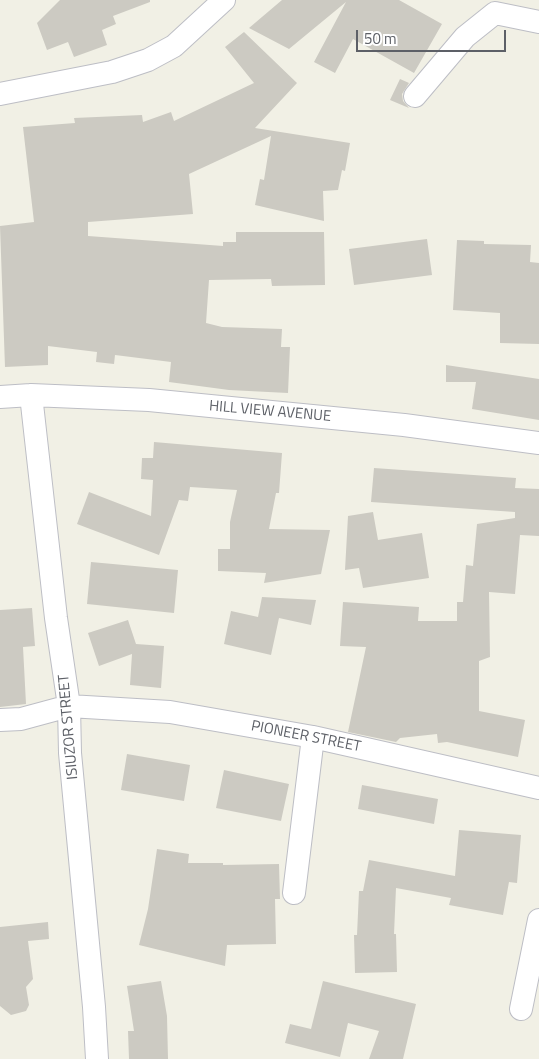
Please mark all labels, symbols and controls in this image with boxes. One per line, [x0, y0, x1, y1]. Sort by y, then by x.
scale bar [359, 20, 509, 52]
text: 50 m [364, 27, 397, 50]
street label: HILL VIEW AVENUE [208, 398, 332, 426]
street label: ISIUZOR STREET [55, 674, 83, 780]
street label: PIONEER STREET [250, 718, 362, 756]

